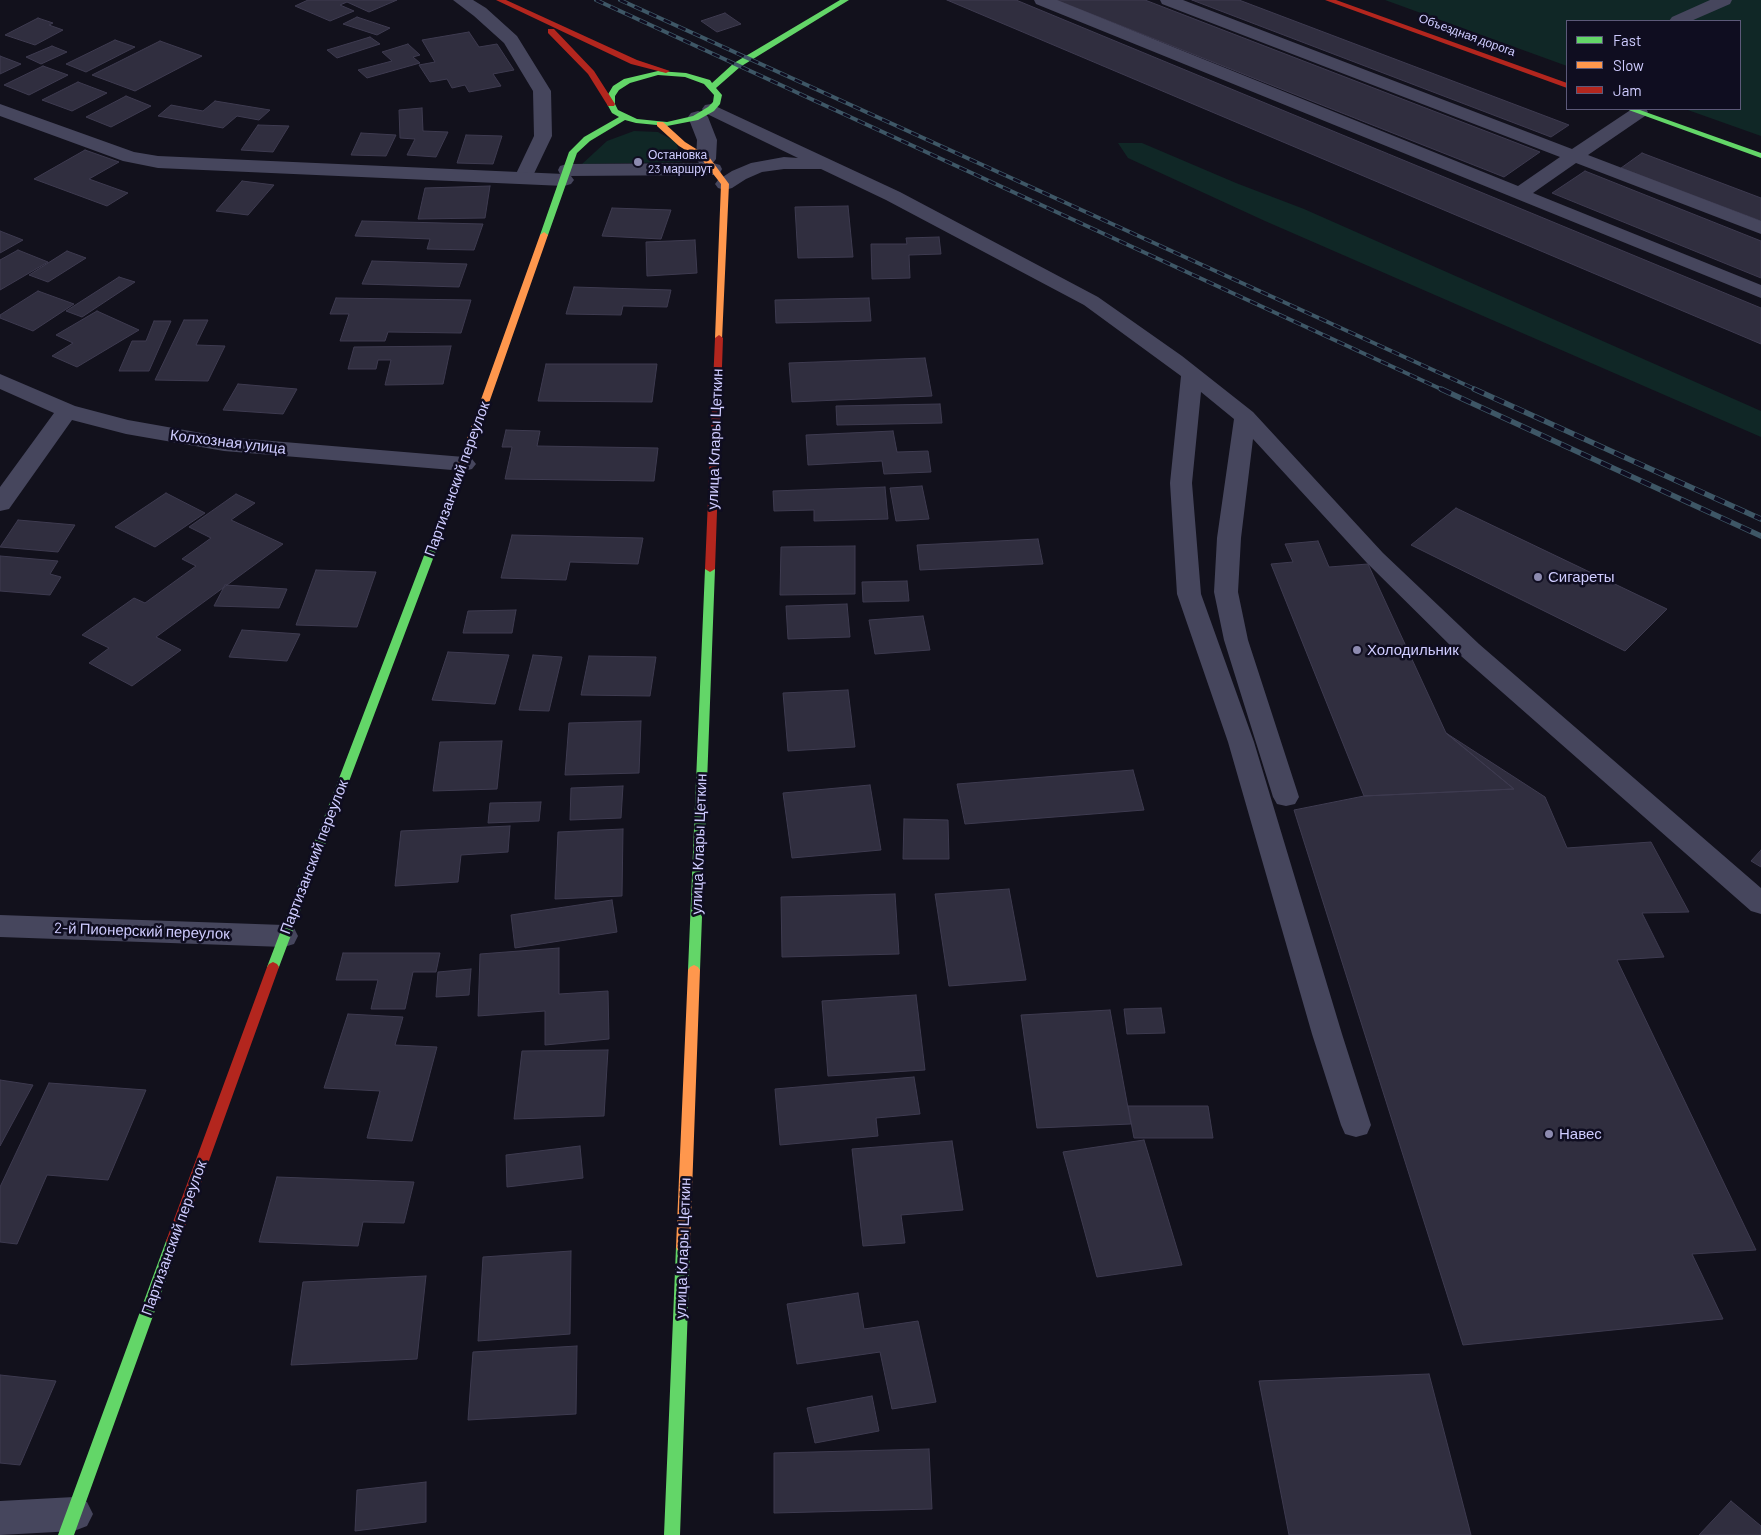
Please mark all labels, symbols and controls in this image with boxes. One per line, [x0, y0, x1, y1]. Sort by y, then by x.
street label: Объездная дорога [1417, 11, 1517, 59]
legend [1566, 20, 1741, 110]
text: Fast [1613, 31, 1641, 49]
text: Slow [1613, 56, 1644, 74]
text: Jam [1613, 81, 1642, 99]
place label: Остановка 23 маршрут [648, 148, 712, 176]
marker: Остановка 23 маршрут [632, 156, 644, 168]
street label: улица Клары Цеткин [704, 368, 726, 510]
street label: Партизанский переулок [421, 399, 493, 559]
street label: Колхозная улица [169, 426, 287, 458]
place label: Сигареты [1548, 568, 1615, 586]
marker: Сигареты [1532, 571, 1544, 583]
place label: Холодильник [1367, 641, 1459, 659]
marker: Холодильник [1351, 644, 1363, 656]
street label: улица Клары Цеткин [688, 773, 710, 915]
street label: Партизанский переулок [276, 777, 352, 937]
street label: 2-й Пионерский переулок [54, 919, 230, 943]
place label: Навес [1559, 1125, 1602, 1143]
marker: Навес [1543, 1128, 1555, 1140]
street label: Партизанский переулок [138, 1158, 210, 1318]
street label: улица Клары Цеткин [672, 1177, 694, 1319]

